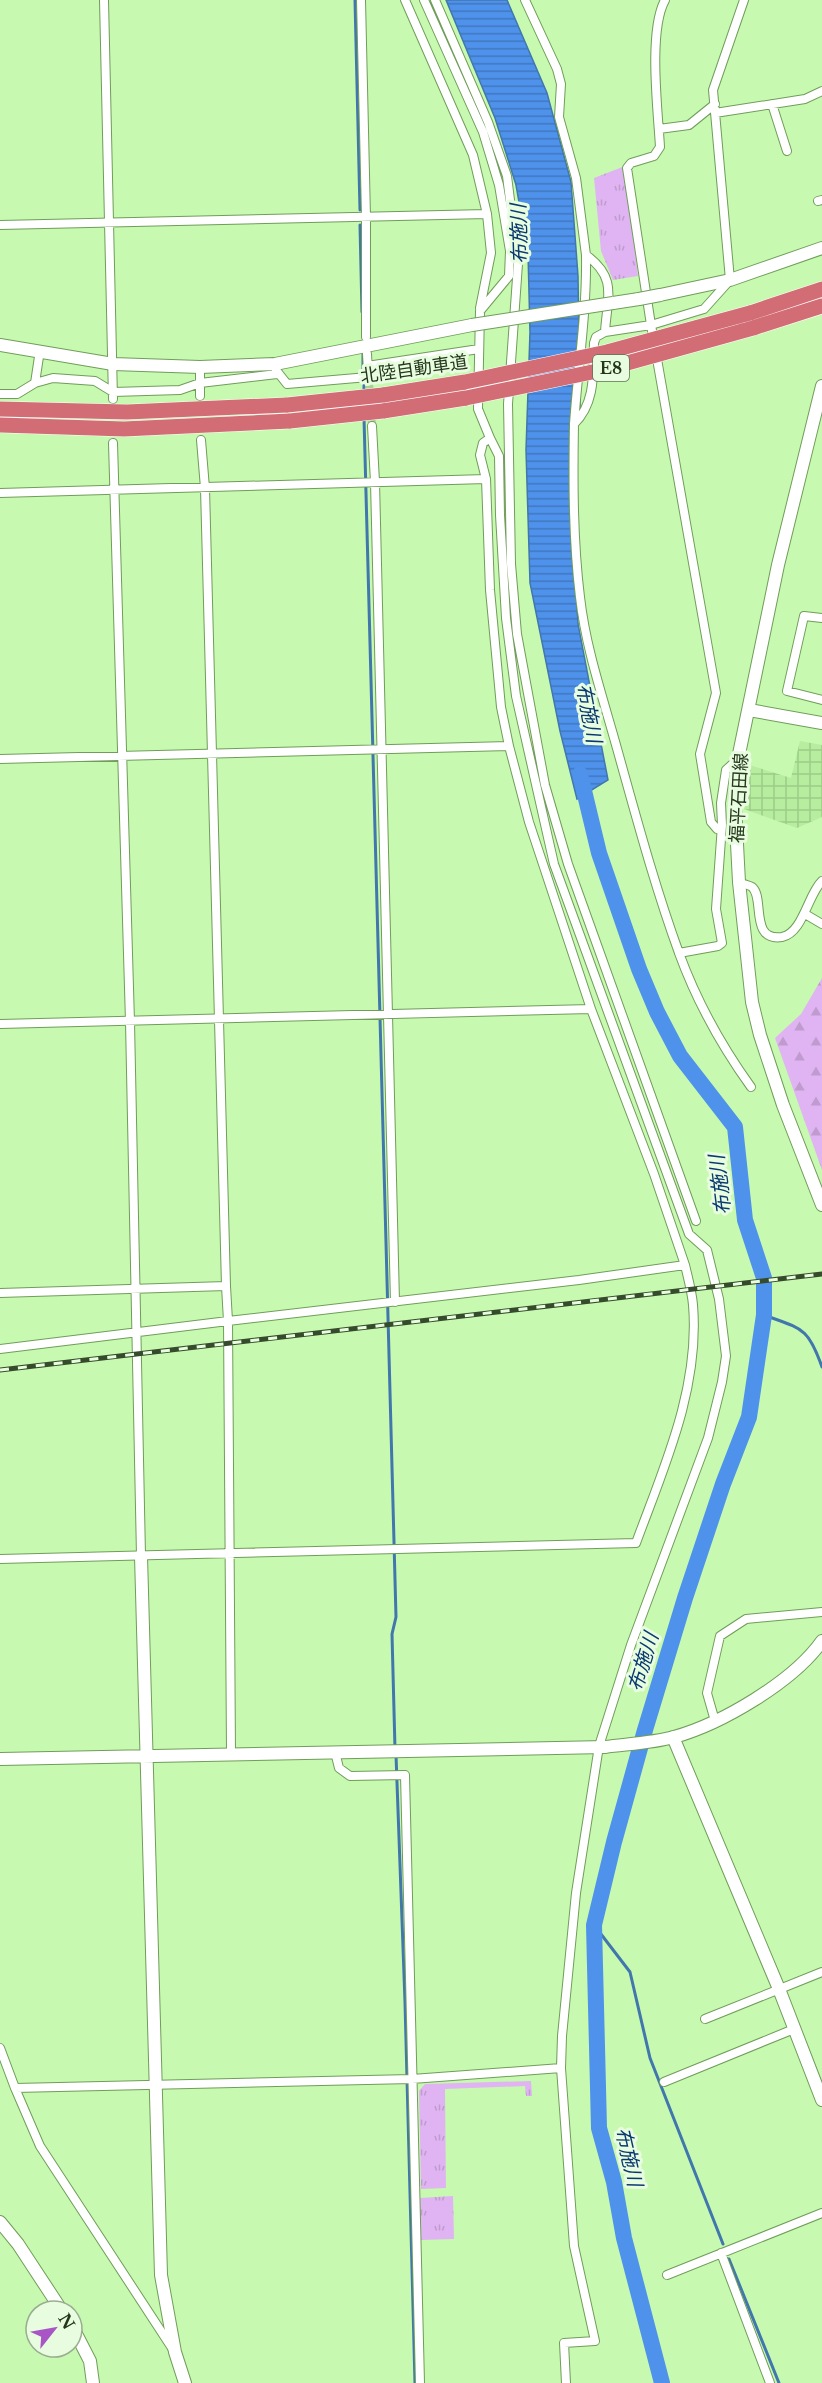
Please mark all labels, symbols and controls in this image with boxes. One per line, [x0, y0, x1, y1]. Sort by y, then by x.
water label: 布施川 [506, 202, 532, 264]
street label: 北陸自動車道 [359, 351, 469, 387]
road number: E8 [593, 355, 629, 381]
water label: 布施川 [571, 681, 607, 747]
street label: 福平石田線 [726, 752, 752, 844]
water label: 布施川 [704, 1152, 736, 1216]
water label: 布施川 [623, 1628, 664, 1694]
water label: 布施川 [611, 2125, 648, 2191]
north arrow [24, 2299, 84, 2359]
text: N [54, 2310, 79, 2333]

